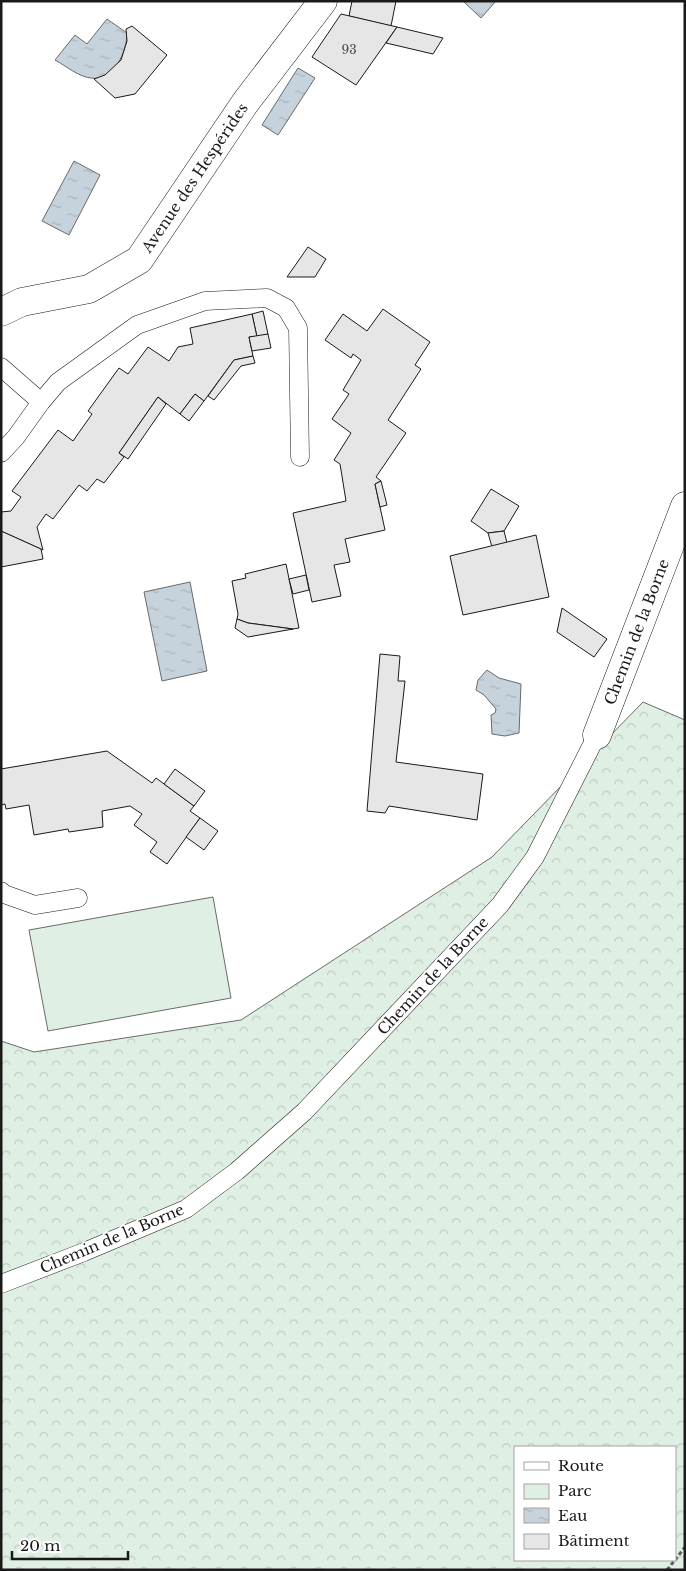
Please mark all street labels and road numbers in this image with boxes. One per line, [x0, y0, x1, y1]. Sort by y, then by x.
street label: Avenue des Hespérides [137, 99, 252, 257]
street label: Chemin de la Borne [600, 556, 673, 707]
street label: Chemin de la Borne [373, 913, 492, 1039]
street label: Chemin de la Borne [37, 1200, 187, 1277]

